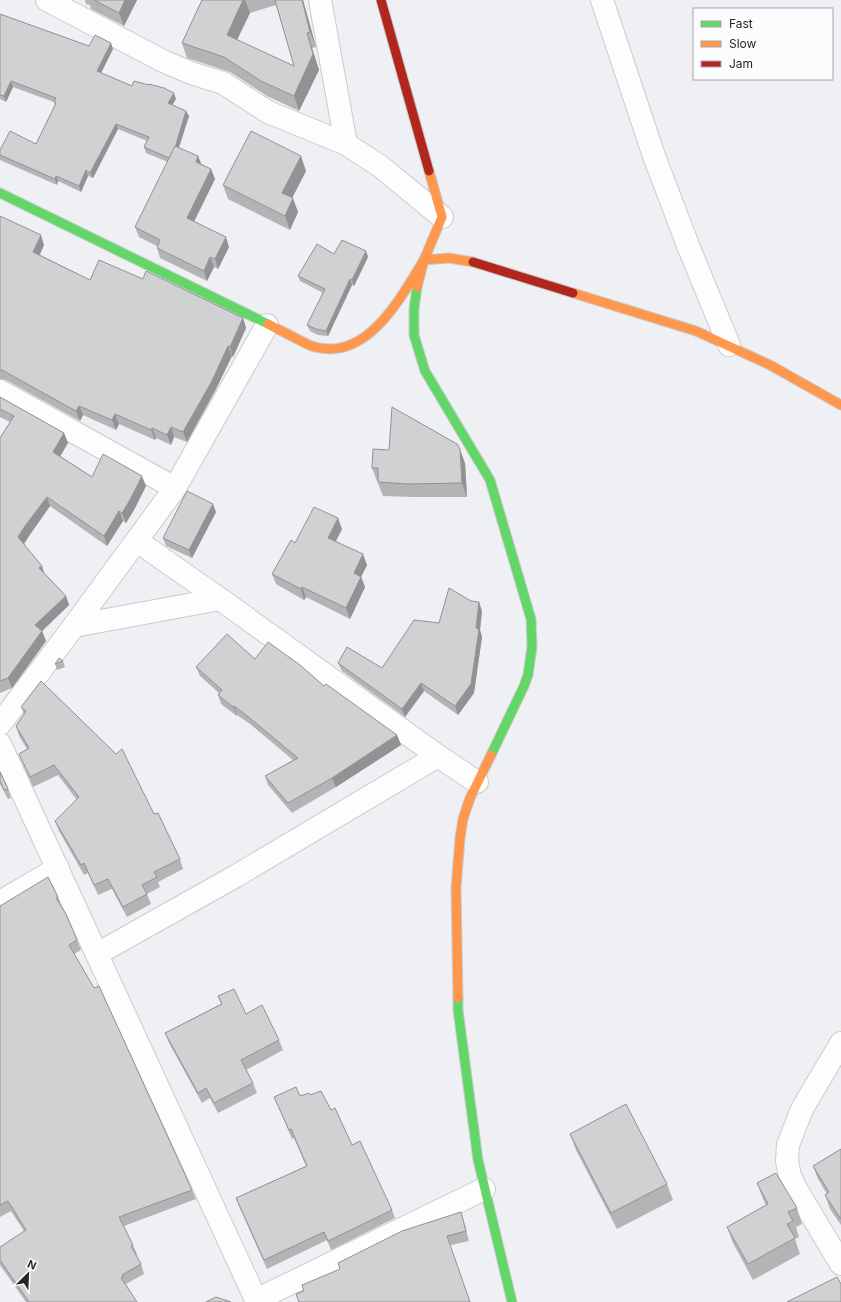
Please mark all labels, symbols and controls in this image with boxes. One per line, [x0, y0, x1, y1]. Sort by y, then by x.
legend [693, 8, 833, 80]
text: Fast [729, 16, 753, 31]
text: Slow [729, 36, 757, 51]
text: Jam [729, 56, 753, 71]
north arrow [8, 1254, 48, 1294]
text: N [25, 1257, 39, 1273]

